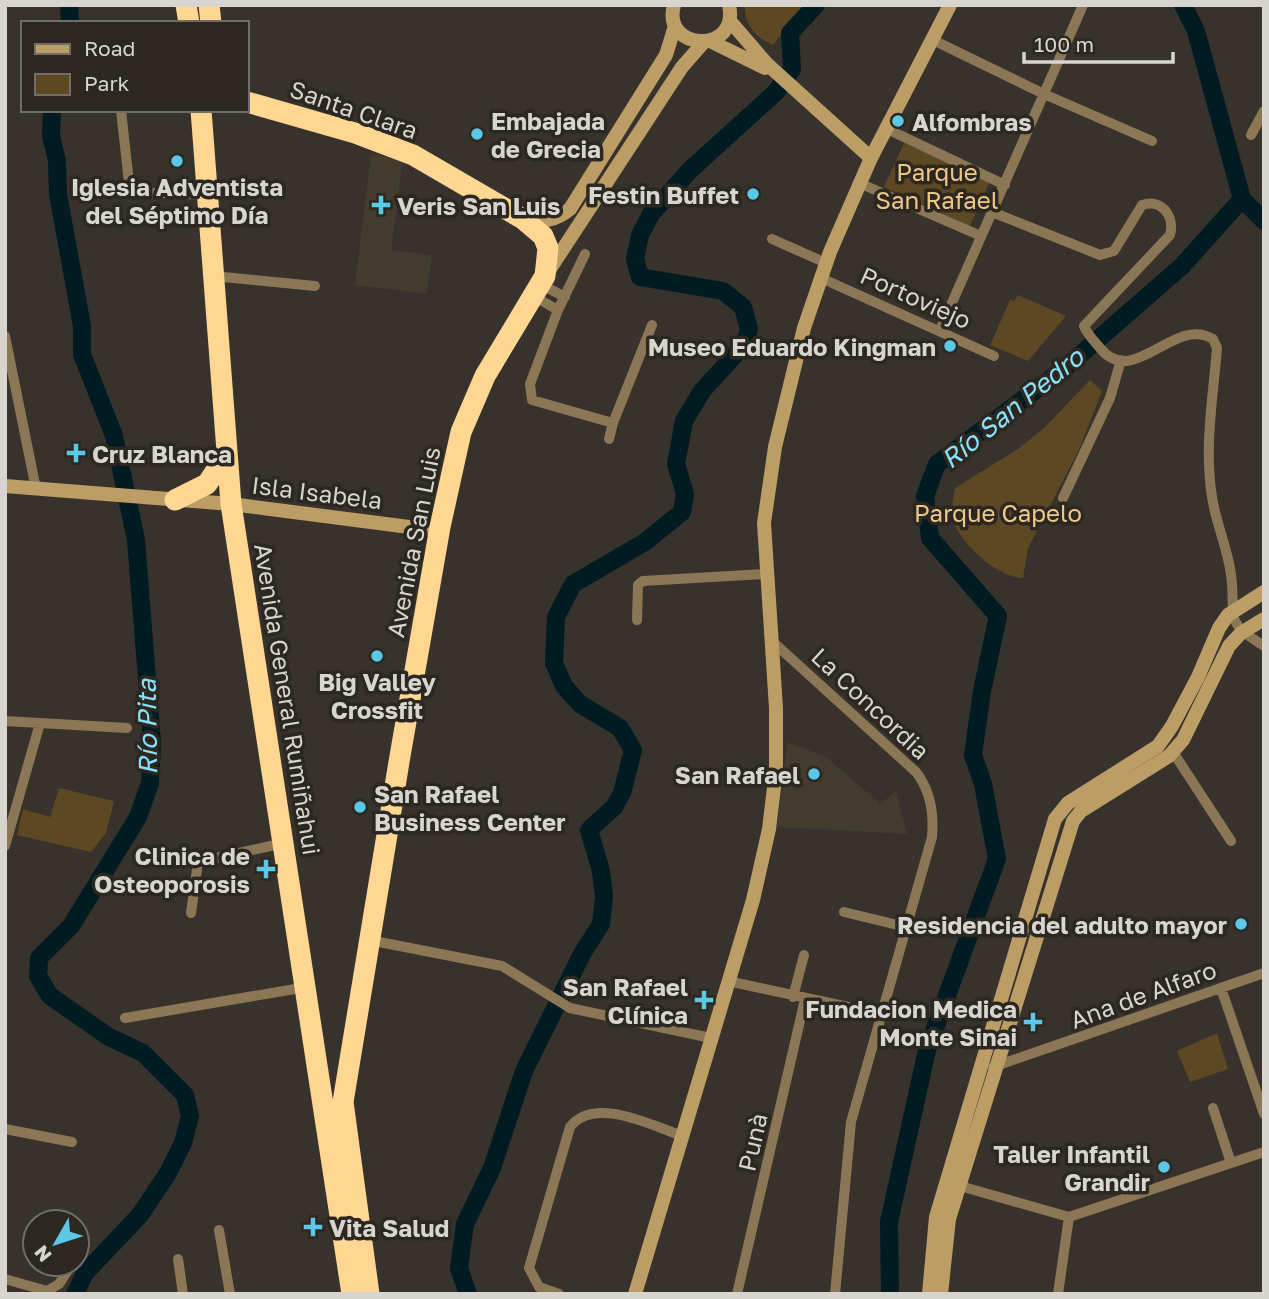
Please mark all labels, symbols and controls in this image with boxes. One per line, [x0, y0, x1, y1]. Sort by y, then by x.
legend [21, 21, 248, 112]
scale bar [1024, 21, 1173, 65]
text: 100 m [1034, 31, 1094, 57]
text: Road [84, 35, 135, 61]
text: Park [84, 70, 130, 96]
street label: Santa Clara [286, 74, 422, 144]
place label: Embajada de Grecia [491, 106, 605, 163]
place label: Alfombras [912, 107, 1032, 136]
marker: Alfombras [890, 113, 906, 129]
marker: Embajada de Grecia [469, 126, 485, 142]
marker: Iglesia Adventista del Séptimo Día [169, 153, 185, 169]
park label: Parque San Rafael [876, 157, 998, 214]
place label: Iglesia Adventista del Séptimo Día [71, 172, 283, 229]
place label: Festin Buffet [588, 180, 739, 209]
marker: Festin Buffet [745, 186, 761, 202]
place label: Veris San Luis [397, 191, 560, 220]
marker: Veris San Luis [371, 195, 391, 215]
street label: Portoviejo [856, 260, 976, 334]
place label: Museo Eduardo Kingman [648, 332, 936, 361]
marker: Museo Eduardo Kingman [942, 338, 958, 354]
water label: Río San Pedro [935, 340, 1090, 475]
place label: Cruz Blanca [92, 439, 232, 468]
marker: Cruz Blanca [66, 443, 86, 463]
street label: Avenida San Luis [380, 444, 446, 640]
street label: Isla Isabela [250, 470, 384, 514]
park label: Parque Capelo [914, 498, 1082, 527]
street label: Avenida General Rumiñahui [249, 541, 327, 857]
street label: La Concordia [806, 641, 936, 765]
marker: Big Valley Crossfit [369, 648, 385, 664]
place label: Big Valley Crossfit [318, 667, 436, 724]
water label: Río Pita [131, 678, 163, 775]
place label: San Rafael [675, 760, 800, 789]
marker: San Rafael [806, 766, 822, 782]
place label: San Rafael Business Center [374, 779, 566, 836]
marker: San Rafael Business Center [352, 799, 368, 815]
place label: Clinica de Osteoporosis [94, 841, 250, 898]
marker: Clinica de Osteoporosis [256, 859, 276, 879]
place label: Residencia del adulto mayor [897, 910, 1227, 939]
marker: Residencia del adulto mayor [1233, 916, 1249, 932]
street label: Ana de Alfaro [1066, 954, 1220, 1034]
place label: San Rafael Clínica [563, 972, 688, 1029]
marker: San Rafael Clínica [694, 990, 714, 1010]
place label: Fundacion Medica Monte Sinai [805, 994, 1017, 1051]
marker: Fundacion Medica Monte Sinai [1023, 1012, 1043, 1032]
street label: Punà [731, 1110, 773, 1174]
place label: Taller Infantil Grandir [993, 1139, 1150, 1196]
marker: Taller Infantil Grandir [1156, 1159, 1172, 1175]
north arrow [21, 1208, 91, 1278]
place label: Vita Salud [329, 1213, 449, 1242]
marker: Vita Salud [303, 1217, 323, 1237]
text: N [29, 1241, 56, 1267]

